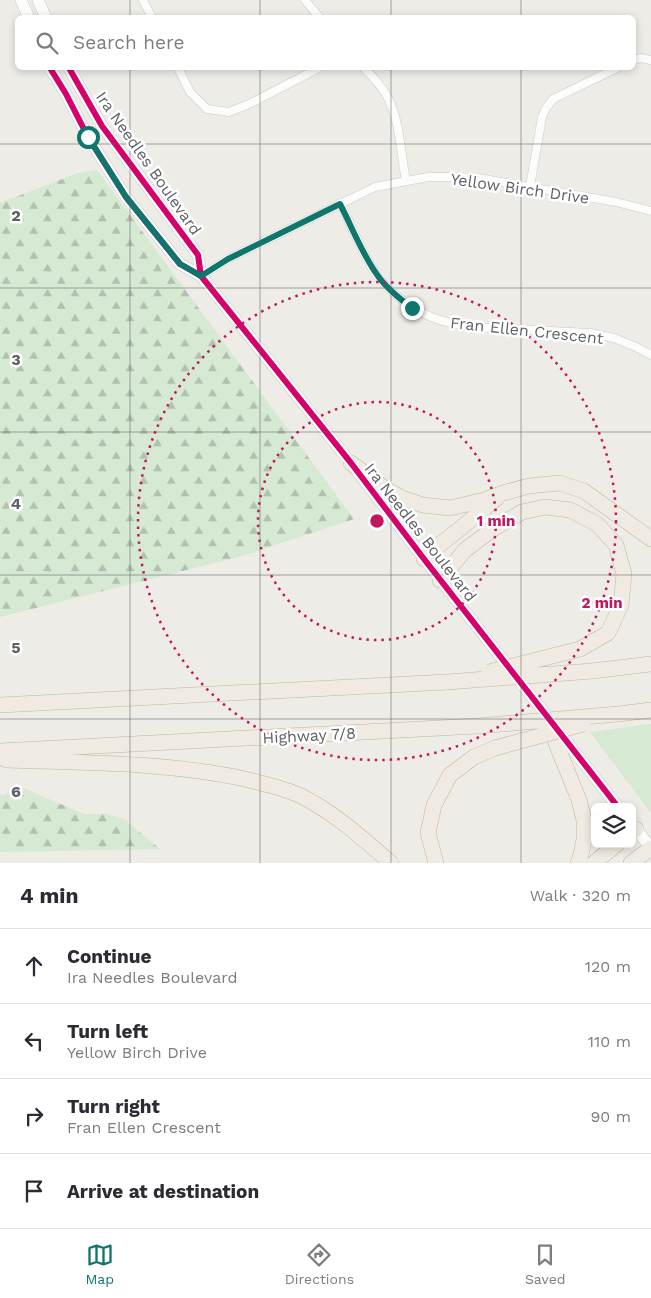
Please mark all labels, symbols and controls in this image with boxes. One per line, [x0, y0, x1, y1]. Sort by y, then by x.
search box [15, 15, 636, 70]
icon: search [33, 29, 61, 57]
text: Search here [73, 31, 184, 54]
street label: Ira Needles Boulevard [92, 88, 205, 239]
route start [77, 126, 100, 149]
street label: Yellow Birch Drive [449, 169, 591, 208]
text: 2 [11, 206, 21, 225]
route end [401, 297, 424, 320]
street label: Fran Ellen Crescent [449, 313, 605, 348]
text: 3 [11, 350, 21, 369]
street label: Ira Needles Boulevard [361, 459, 481, 605]
text: 4 [11, 494, 21, 513]
centre of rings [368, 512, 386, 530]
text: 1 min [477, 512, 515, 530]
text: 2 min [581, 594, 623, 612]
text: 5 [11, 638, 21, 657]
street label: Highway 7/8 [262, 724, 356, 747]
text: 6 [11, 782, 21, 801]
map controls [591, 803, 636, 848]
button: layers [591, 803, 636, 848]
text: 4 min [20, 883, 78, 908]
text: Walk · 320 m [530, 886, 631, 905]
text: Continue [67, 945, 151, 968]
icon: ahead [20, 952, 48, 980]
text: 120 m [585, 957, 631, 976]
text: Ira Needles Boulevard [67, 968, 238, 987]
text: Turn left [67, 1020, 148, 1043]
icon: left [20, 1027, 48, 1055]
text: 110 m [588, 1032, 631, 1051]
text: Yellow Birch Drive [67, 1043, 207, 1062]
text: Turn right [67, 1095, 160, 1118]
icon: right [20, 1102, 48, 1130]
text: 90 m [590, 1107, 631, 1126]
text: Fran Ellen Crescent [67, 1118, 221, 1137]
icon: arrive [20, 1177, 48, 1205]
text: Arrive at destination [67, 1180, 259, 1203]
tab: Map [85, 1241, 114, 1287]
tab: Directions [285, 1241, 354, 1287]
tab: Saved [525, 1241, 566, 1287]

